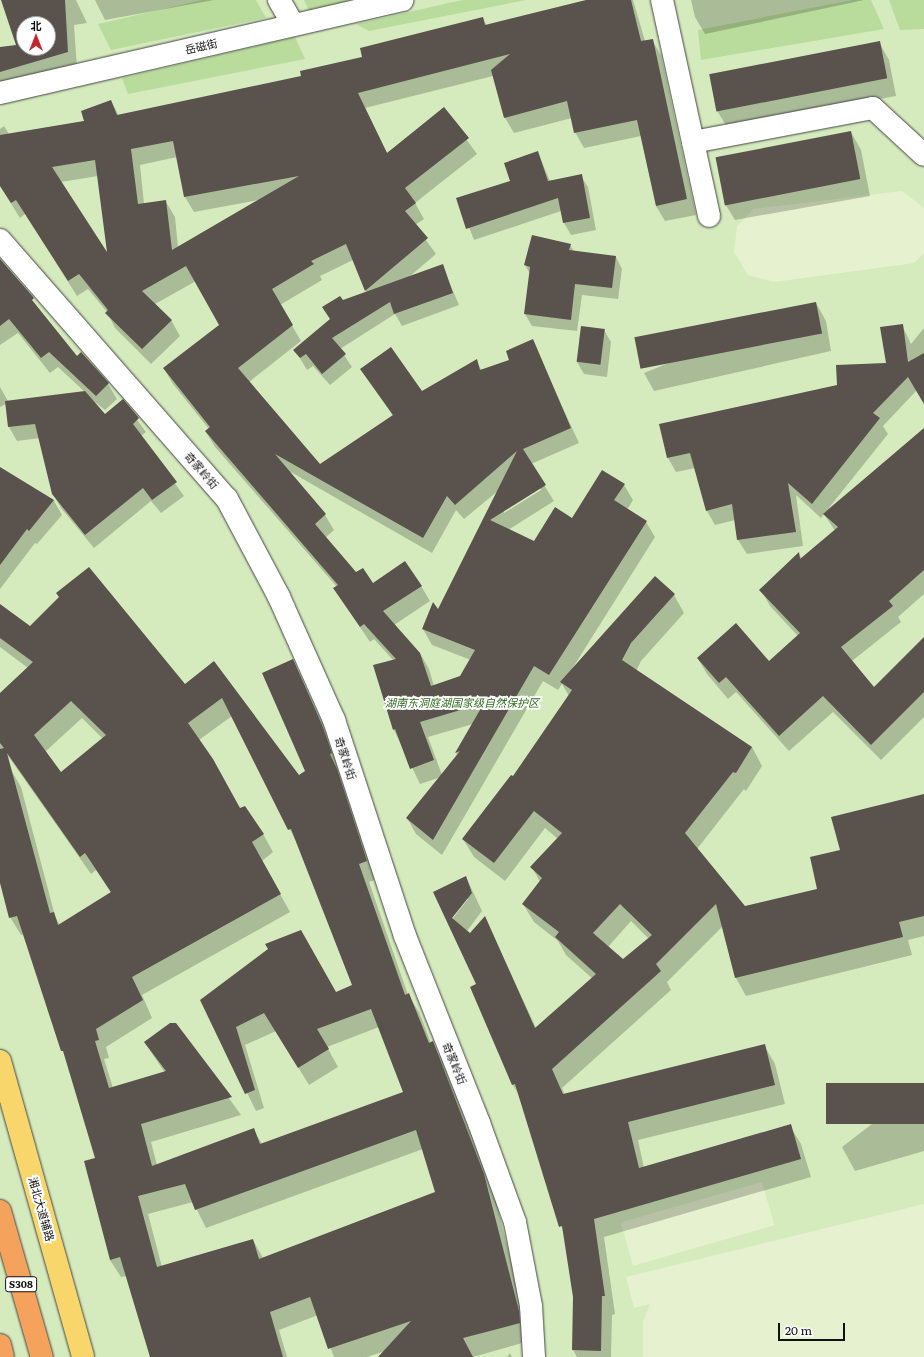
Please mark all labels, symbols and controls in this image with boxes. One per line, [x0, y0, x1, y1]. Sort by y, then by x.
north arrow [16, 16, 56, 56]
text: 北 [31, 17, 42, 33]
street label: 岳磁街 [183, 36, 219, 56]
street label: 奇家岭街 [183, 449, 221, 491]
park label: 湖南东洞庭湖国家级自然保护区 [385, 695, 539, 709]
street label: 奇家岭街 [333, 735, 359, 781]
street label: 奇家岭街 [441, 1040, 469, 1086]
street label: 湘北大道辅路 [27, 1175, 57, 1243]
road number: S308 [5, 1276, 37, 1292]
scale bar [780, 1315, 847, 1341]
text: 20 m [785, 1321, 812, 1339]

